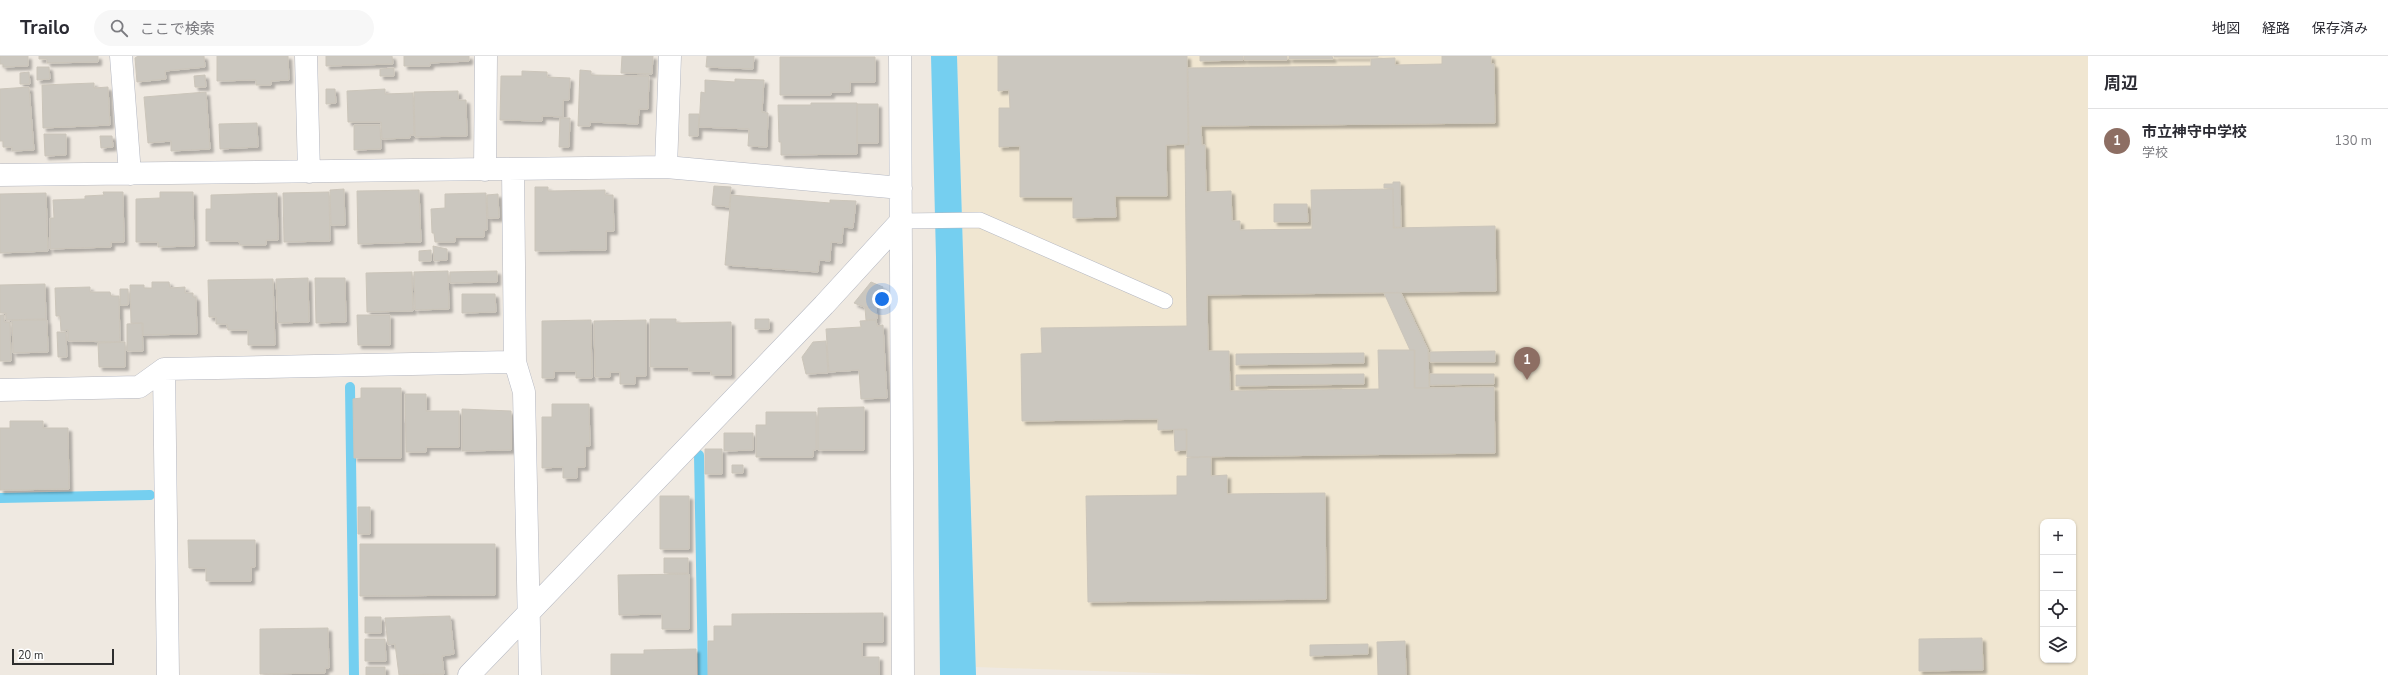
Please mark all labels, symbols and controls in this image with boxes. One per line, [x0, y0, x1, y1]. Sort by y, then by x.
search box [94, 10, 374, 46]
text: Trailo [20, 15, 70, 41]
icon: search [108, 17, 130, 39]
text: ここで検索 [140, 19, 215, 39]
text: 地図 [2212, 19, 2240, 38]
text: 経路 [2262, 19, 2290, 38]
text: 保存済み [2312, 19, 2368, 38]
text: 周辺 [2104, 72, 2138, 95]
text: 市立神守中学校 [2142, 122, 2247, 142]
text: 1 [2113, 132, 2121, 150]
text: 130 m [2334, 132, 2372, 150]
text: 学校 [2142, 144, 2168, 162]
your location [872, 289, 892, 309]
pin: 1 [1514, 347, 1540, 380]
map controls [2040, 519, 2076, 663]
button: + [2040, 519, 2076, 555]
button: − [2040, 555, 2076, 591]
button: locate [2040, 591, 2076, 627]
button: layers [2040, 627, 2076, 663]
scale bar [12, 647, 114, 666]
text: 20 m [18, 648, 43, 663]

